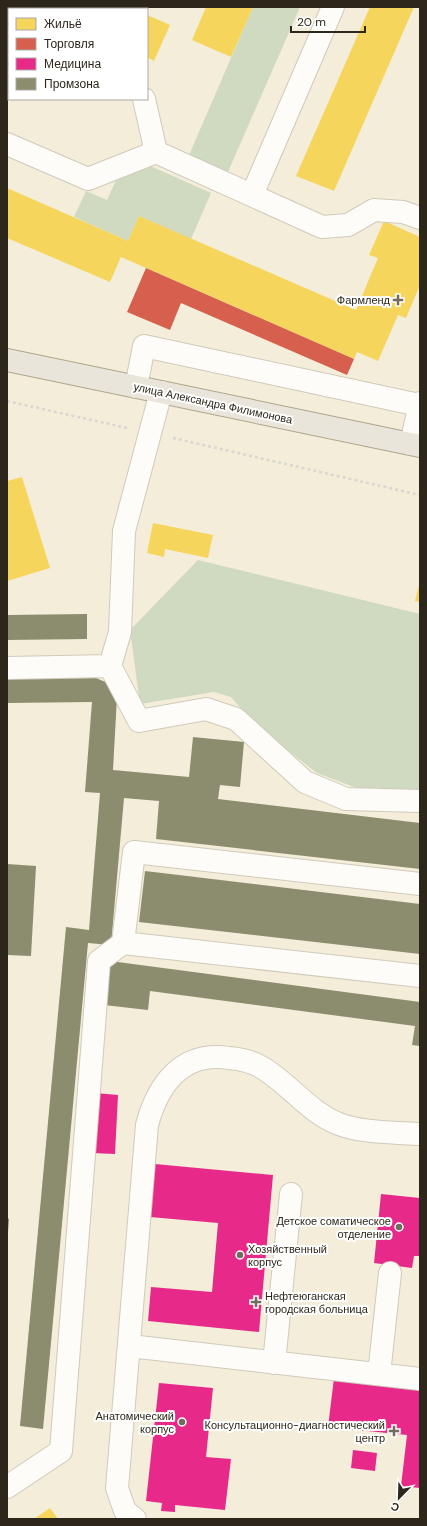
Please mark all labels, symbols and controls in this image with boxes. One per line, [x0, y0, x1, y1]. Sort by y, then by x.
legend [8, 8, 148, 100]
scale bar [291, 8, 365, 34]
text: 20 m [297, 14, 326, 30]
text: Жильё [44, 16, 82, 32]
text: Торговля [44, 36, 94, 52]
text: Медицина [44, 56, 101, 72]
text: Промзона [44, 76, 100, 92]
place label: Фармленд [337, 293, 391, 307]
marker: Фармленд [393, 295, 403, 305]
street label: улица Александра Филимонова [132, 379, 295, 427]
place label: Детское соматическое отделение [276, 1214, 391, 1241]
marker: Детское соматическое отделение [394, 1222, 404, 1232]
place label: Хозяйственный корпус [248, 1242, 327, 1269]
marker: Хозяйственный корпус [235, 1250, 245, 1260]
place label: Нефтеюганская городская больница [265, 1289, 369, 1316]
marker: Нефтеюганская городская больница [250, 1296, 262, 1308]
place label: Анатомический корпус [96, 1409, 174, 1436]
marker: Анатомический корпус [177, 1417, 187, 1427]
place label: Консультационно-диагностический центр [205, 1418, 385, 1445]
marker: Консультационно-диагностический центр [388, 1425, 400, 1437]
north arrow [379, 1478, 419, 1518]
text: С [389, 1499, 401, 1515]

